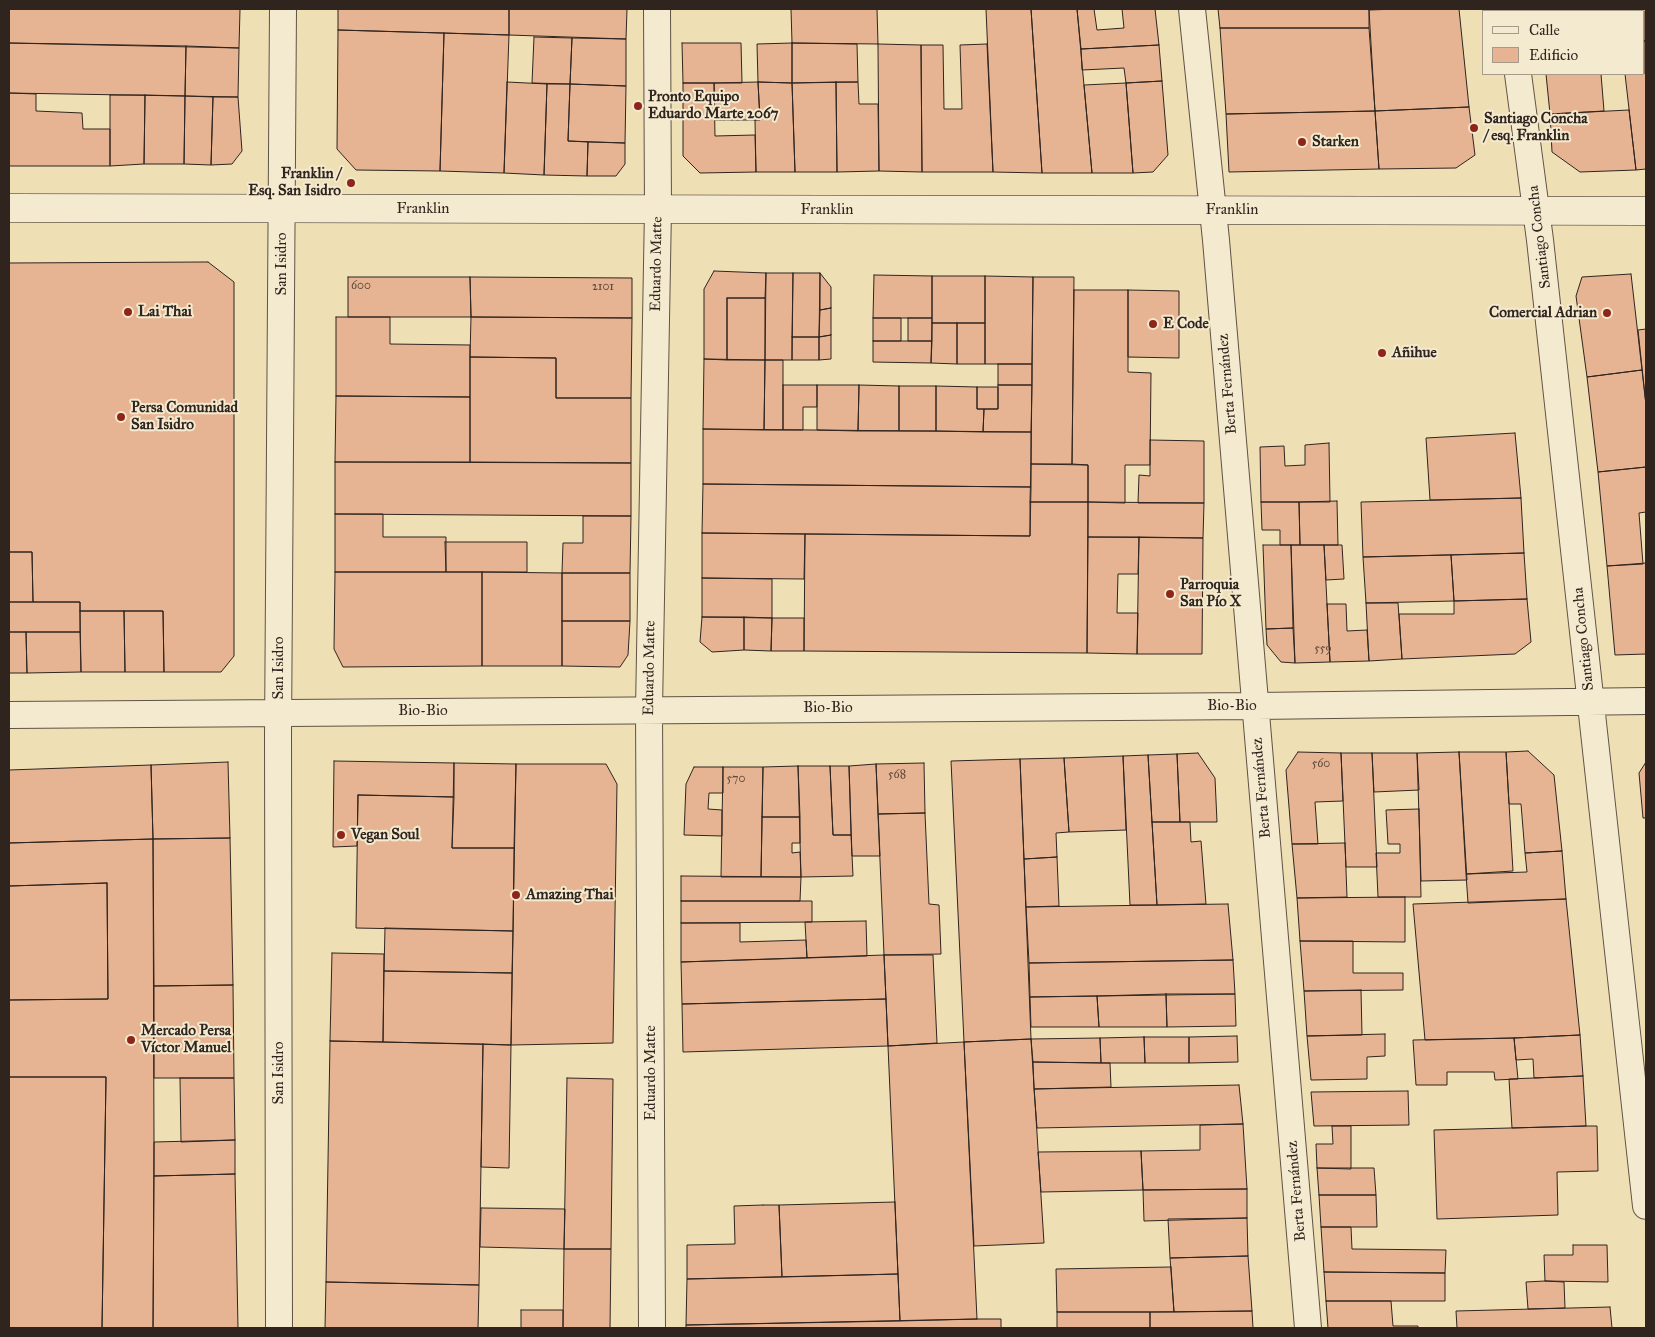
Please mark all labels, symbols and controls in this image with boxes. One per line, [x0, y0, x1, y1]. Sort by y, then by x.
legend [1482, 10, 1645, 75]
text: Calle [1529, 21, 1560, 39]
text: Edificio [1529, 46, 1578, 64]
place label: Pronto Equipo Eduardo Marte 2067 [648, 88, 779, 123]
marker: Pronto Equipo Eduardo Marte 2067 [632, 100, 644, 112]
place label: Santiago Concha / esq. Franklin [1484, 110, 1588, 145]
marker: Santiago Concha / esq. Franklin [1468, 122, 1480, 134]
place label: Starken [1312, 133, 1359, 151]
marker: Starken [1296, 136, 1308, 148]
place label: Franklin / Esq. San Isidro [248, 165, 341, 200]
marker: Franklin / Esq. San Isidro [345, 177, 357, 189]
street label: Santiago Concha [1525, 184, 1555, 290]
street label: Franklin [397, 200, 449, 218]
street label: Franklin [801, 201, 853, 219]
street label: Franklin [1206, 201, 1258, 219]
street label: Eduardo Matte [647, 216, 667, 312]
street label: San Isidro [273, 233, 291, 295]
house number: 600 [351, 279, 371, 293]
house number: 2101 [592, 280, 614, 294]
place label: Lai Thai [138, 303, 192, 321]
place label: Comercial Adrian [1489, 304, 1597, 322]
marker: Lai Thai [122, 306, 134, 318]
marker: Comercial Adrian [1601, 307, 1613, 319]
place label: E Code [1163, 315, 1209, 333]
marker: E Code [1147, 318, 1159, 330]
street label: Berta Fernández [1215, 333, 1241, 435]
place label: Añihue [1392, 344, 1437, 362]
marker: Añihue [1376, 347, 1388, 359]
place label: Persa Comunidad San Isidro [131, 399, 238, 434]
marker: Persa Comunidad San Isidro [115, 411, 127, 423]
place label: Parroquia San Pío X [1180, 576, 1241, 611]
street label: Santiago Concha [1570, 586, 1598, 692]
marker: Parroquia San Pío X [1164, 588, 1176, 600]
street label: Eduardo Matte [640, 620, 660, 716]
street label: San Isidro [270, 637, 288, 699]
house number: 559 [1314, 642, 1332, 656]
street label: Bio-Bio [1207, 697, 1257, 715]
street label: Bio-Bio [803, 699, 853, 717]
street label: Bio-Bio [398, 702, 448, 720]
street label: Berta Fernández [1249, 737, 1275, 839]
house number: 560 [1312, 757, 1330, 771]
house number: 568 [888, 768, 906, 782]
house number: 570 [727, 772, 745, 786]
place label: Vegan Soul [351, 826, 420, 844]
marker: Vegan Soul [335, 829, 347, 841]
place label: Amazing Thai [526, 886, 614, 904]
marker: Amazing Thai [510, 889, 522, 901]
place label: Mercado Persa Víctor Manuel [141, 1022, 231, 1057]
street label: Eduardo Matte [642, 1025, 660, 1121]
marker: Mercado Persa Víctor Manuel [125, 1034, 137, 1046]
street label: San Isidro [270, 1042, 288, 1104]
street label: Berta Fernández [1284, 1140, 1310, 1242]

